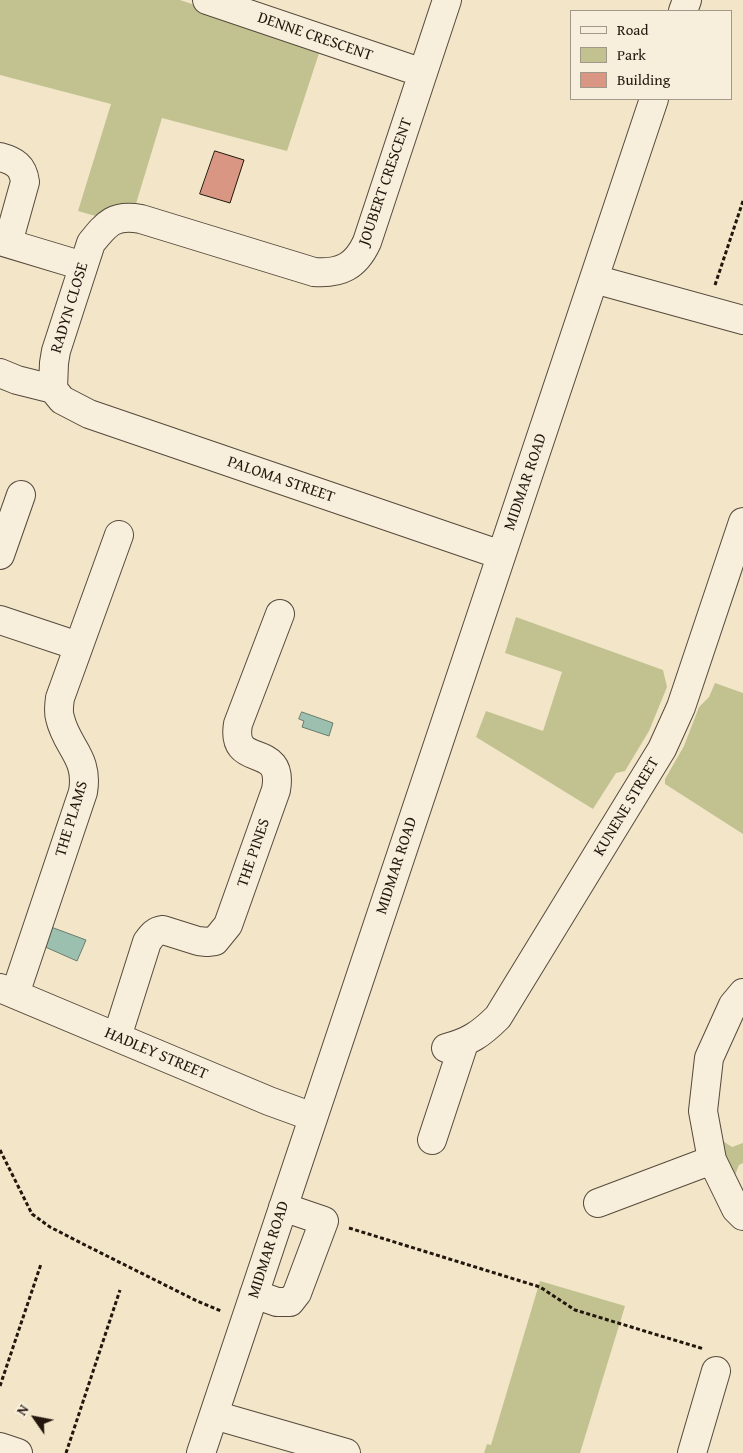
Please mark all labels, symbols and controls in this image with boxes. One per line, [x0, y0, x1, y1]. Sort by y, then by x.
street label: DENNE CRESCENT [255, 8, 375, 66]
legend [570, 10, 733, 100]
text: Road [617, 19, 648, 40]
text: Park [617, 44, 646, 65]
text: Building [617, 69, 670, 90]
street label: JOUBERT CRESCENT [355, 116, 417, 248]
street label: RADYN CLOSE [47, 260, 93, 356]
street label: MIDMAR ROAD [500, 431, 552, 533]
street label: PALOMA STREET [225, 453, 337, 507]
street label: KUNENE STREET [590, 754, 664, 860]
street label: THE PLAMS [51, 779, 93, 859]
street label: MIDMAR ROAD [372, 815, 422, 917]
street label: THE PINES [233, 816, 275, 890]
street label: HADLEY STREET [102, 1024, 210, 1084]
street label: MIDMAR ROAD [244, 1199, 294, 1301]
north arrow [10, 1393, 60, 1443]
text: N [11, 1400, 33, 1419]

